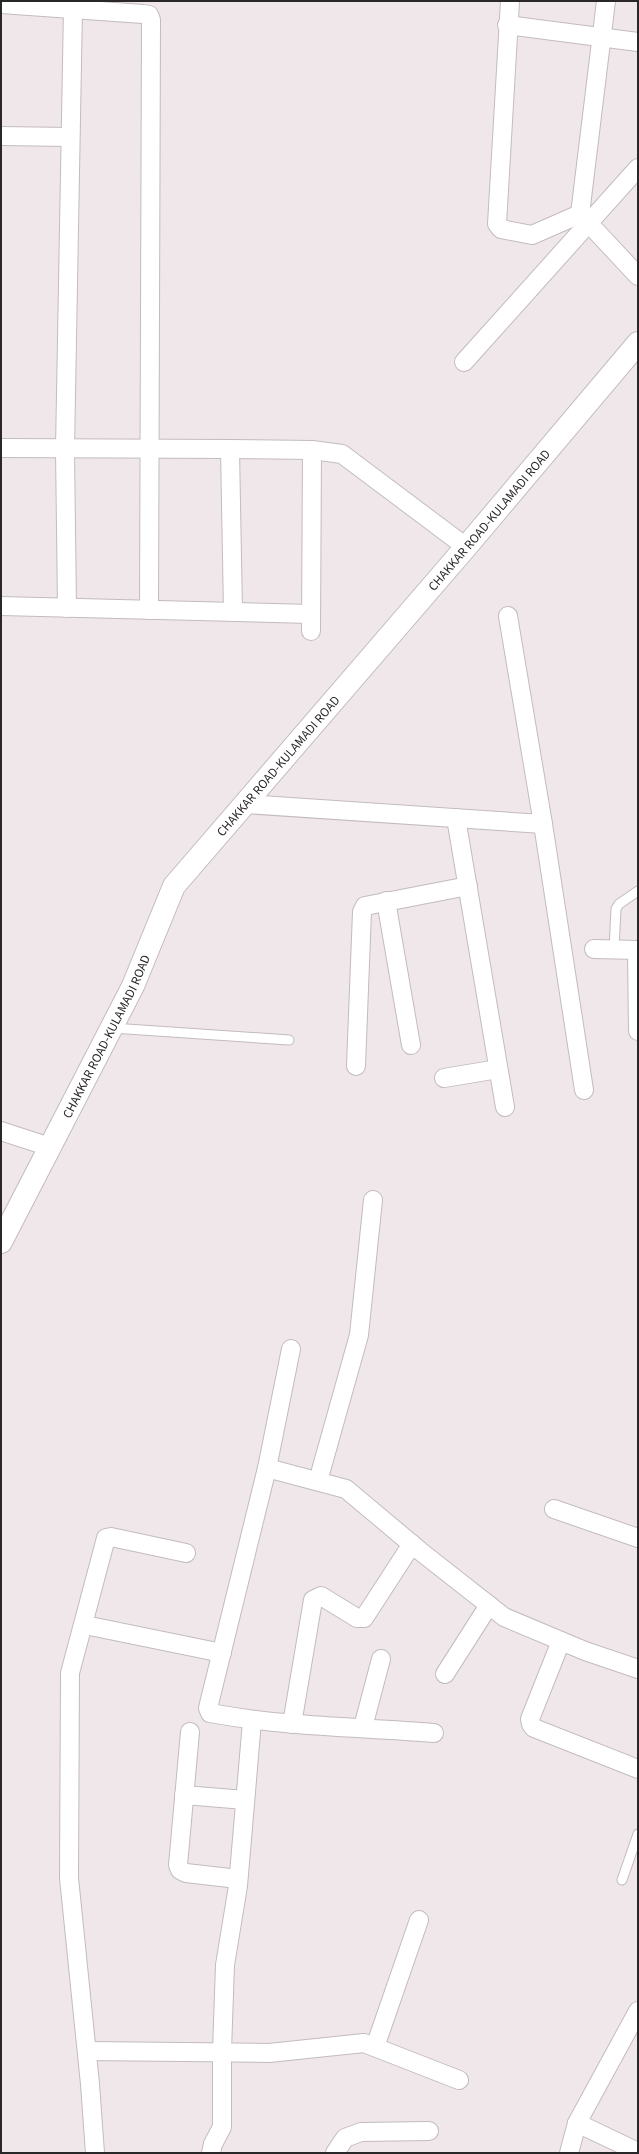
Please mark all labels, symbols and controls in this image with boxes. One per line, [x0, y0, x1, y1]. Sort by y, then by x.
street label: CHAKKAR ROAD-KULAMADI ROAD [424, 446, 555, 595]
street label: CHAKKAR ROAD-KULAMADI ROAD [213, 692, 344, 841]
street label: CHAKKAR ROAD-KULAMADI ROAD [58, 952, 155, 1122]

